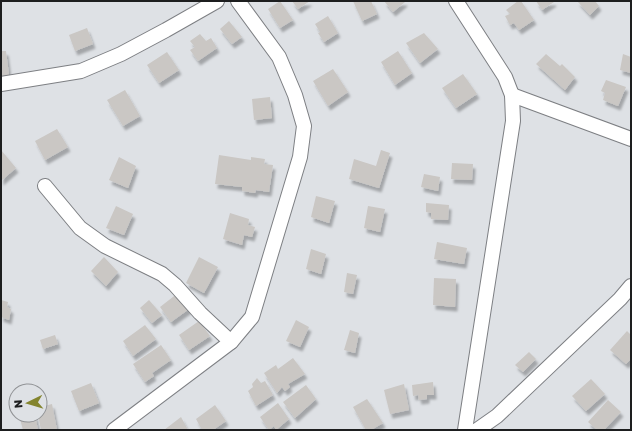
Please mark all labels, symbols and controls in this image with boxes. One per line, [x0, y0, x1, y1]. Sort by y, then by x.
north arrow [8, 383, 48, 423]
text: N [11, 399, 24, 409]

